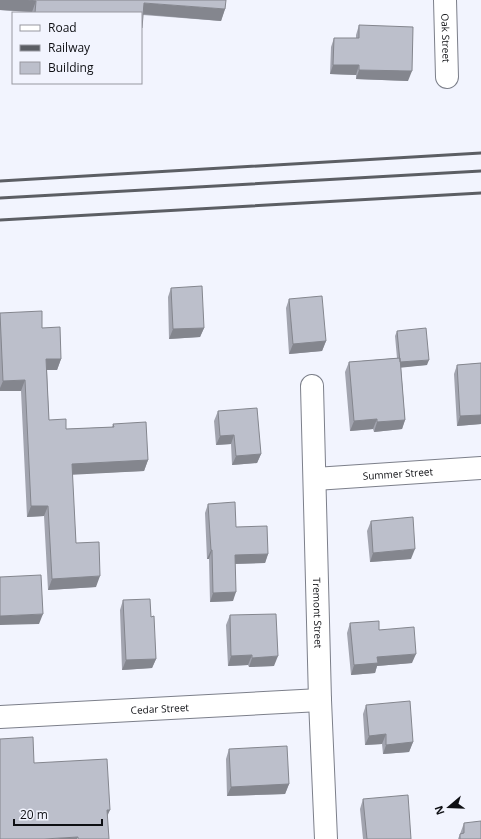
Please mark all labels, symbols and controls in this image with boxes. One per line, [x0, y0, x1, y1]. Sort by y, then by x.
legend [12, 12, 142, 84]
street label: Oak Street [438, 13, 454, 63]
text: Road [48, 19, 77, 36]
text: Railway [48, 39, 91, 56]
text: Building [48, 59, 94, 76]
street label: Summer Street [362, 464, 434, 483]
street label: Tremont Street [310, 577, 326, 649]
street label: Cedar Street [130, 700, 190, 717]
north arrow [429, 787, 469, 827]
scale bar [14, 801, 102, 827]
text: N [431, 804, 448, 817]
text: 20 m [20, 806, 48, 823]

